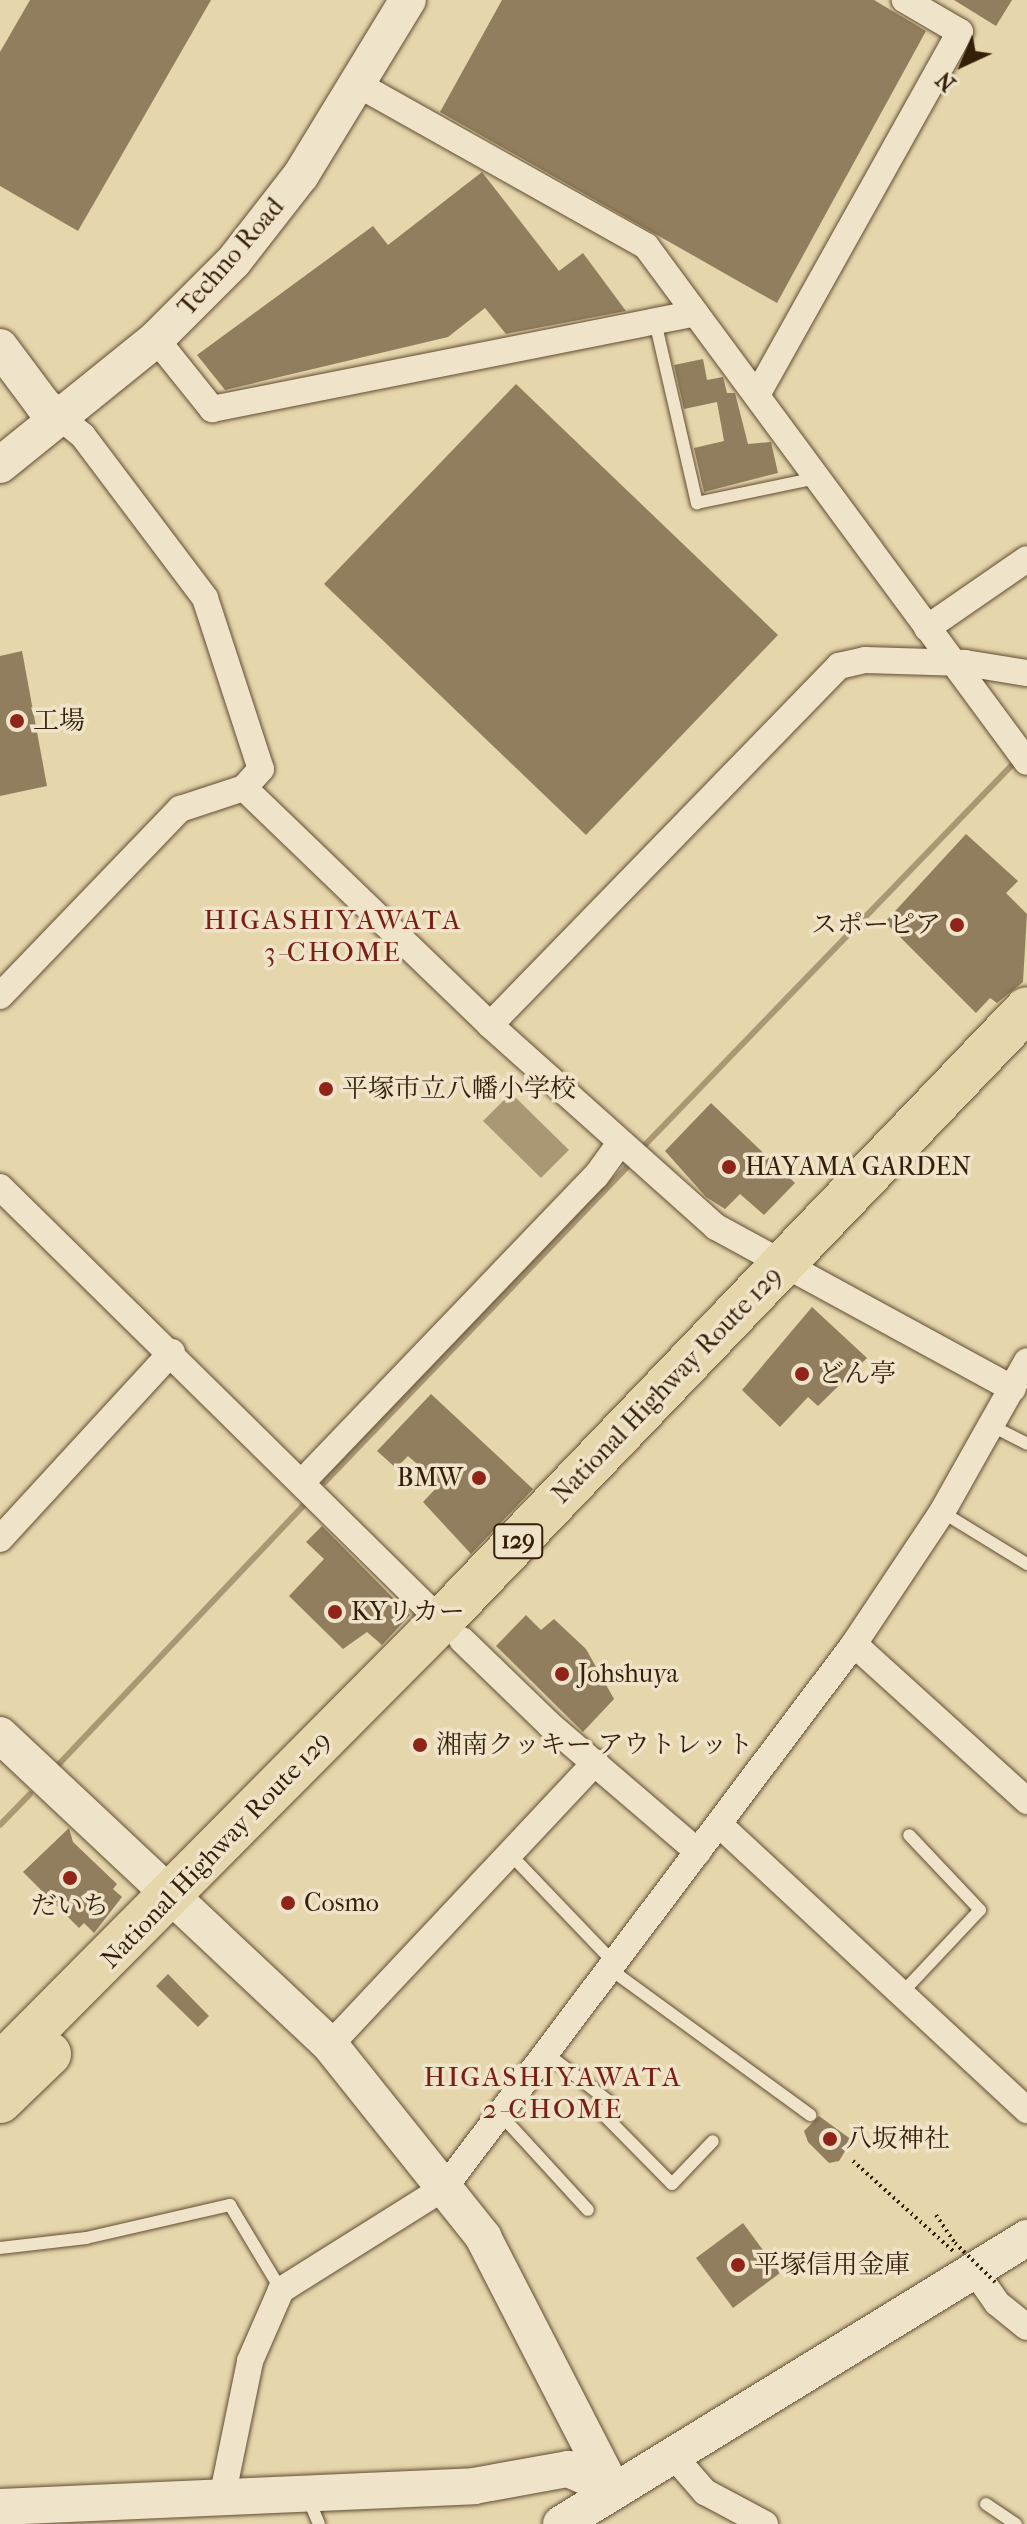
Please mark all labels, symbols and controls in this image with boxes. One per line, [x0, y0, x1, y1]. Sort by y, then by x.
north arrow [923, 24, 1003, 104]
text: N [931, 66, 961, 96]
street label: Techno Road [171, 192, 291, 322]
place label: 工場 [33, 705, 85, 737]
marker: 工場 [8, 712, 26, 730]
district label: HIGASHIYAWATA 3-CHOME [204, 903, 462, 969]
place label: スポーピア [811, 909, 941, 941]
marker: スポーピア [948, 916, 966, 934]
place label: 平塚市立八幡小学校 [342, 1073, 576, 1105]
marker: 平塚市立八幡小学校 [317, 1080, 335, 1098]
place label: HAYAMA GARDEN [745, 1151, 971, 1183]
marker: HAYAMA GARDEN [720, 1158, 738, 1176]
street label: National Highway Route 129 [546, 1260, 788, 1510]
place label: どん亭 [818, 1358, 896, 1390]
marker: どん亭 [793, 1365, 811, 1383]
place label: BMW [397, 1462, 463, 1494]
marker: BMW [470, 1469, 488, 1487]
road number: 129 [492, 1521, 544, 1561]
place label: KYリカー [351, 1596, 465, 1628]
marker: KYリカー [326, 1603, 344, 1621]
place label: Johshuya [578, 1658, 678, 1690]
marker: Johshuya [553, 1665, 571, 1683]
street label: National Highway Route 129 [95, 1725, 337, 1975]
place label: 湘南クッキー アウトレット [436, 1729, 754, 1761]
marker: 湘南クッキー アウトレット [411, 1736, 429, 1754]
marker: だいち [61, 1869, 79, 1887]
place label: Cosmo [304, 1887, 379, 1919]
place label: だいち [31, 1890, 109, 1922]
marker: Cosmo [279, 1894, 297, 1912]
district label: HIGASHIYAWATA 2-CHOME [424, 2060, 682, 2126]
place label: 八坂神社 [846, 2123, 950, 2155]
marker: 八坂神社 [821, 2130, 839, 2148]
place label: 平塚信用金庫 [754, 2249, 910, 2281]
marker: 平塚信用金庫 [729, 2256, 747, 2274]

